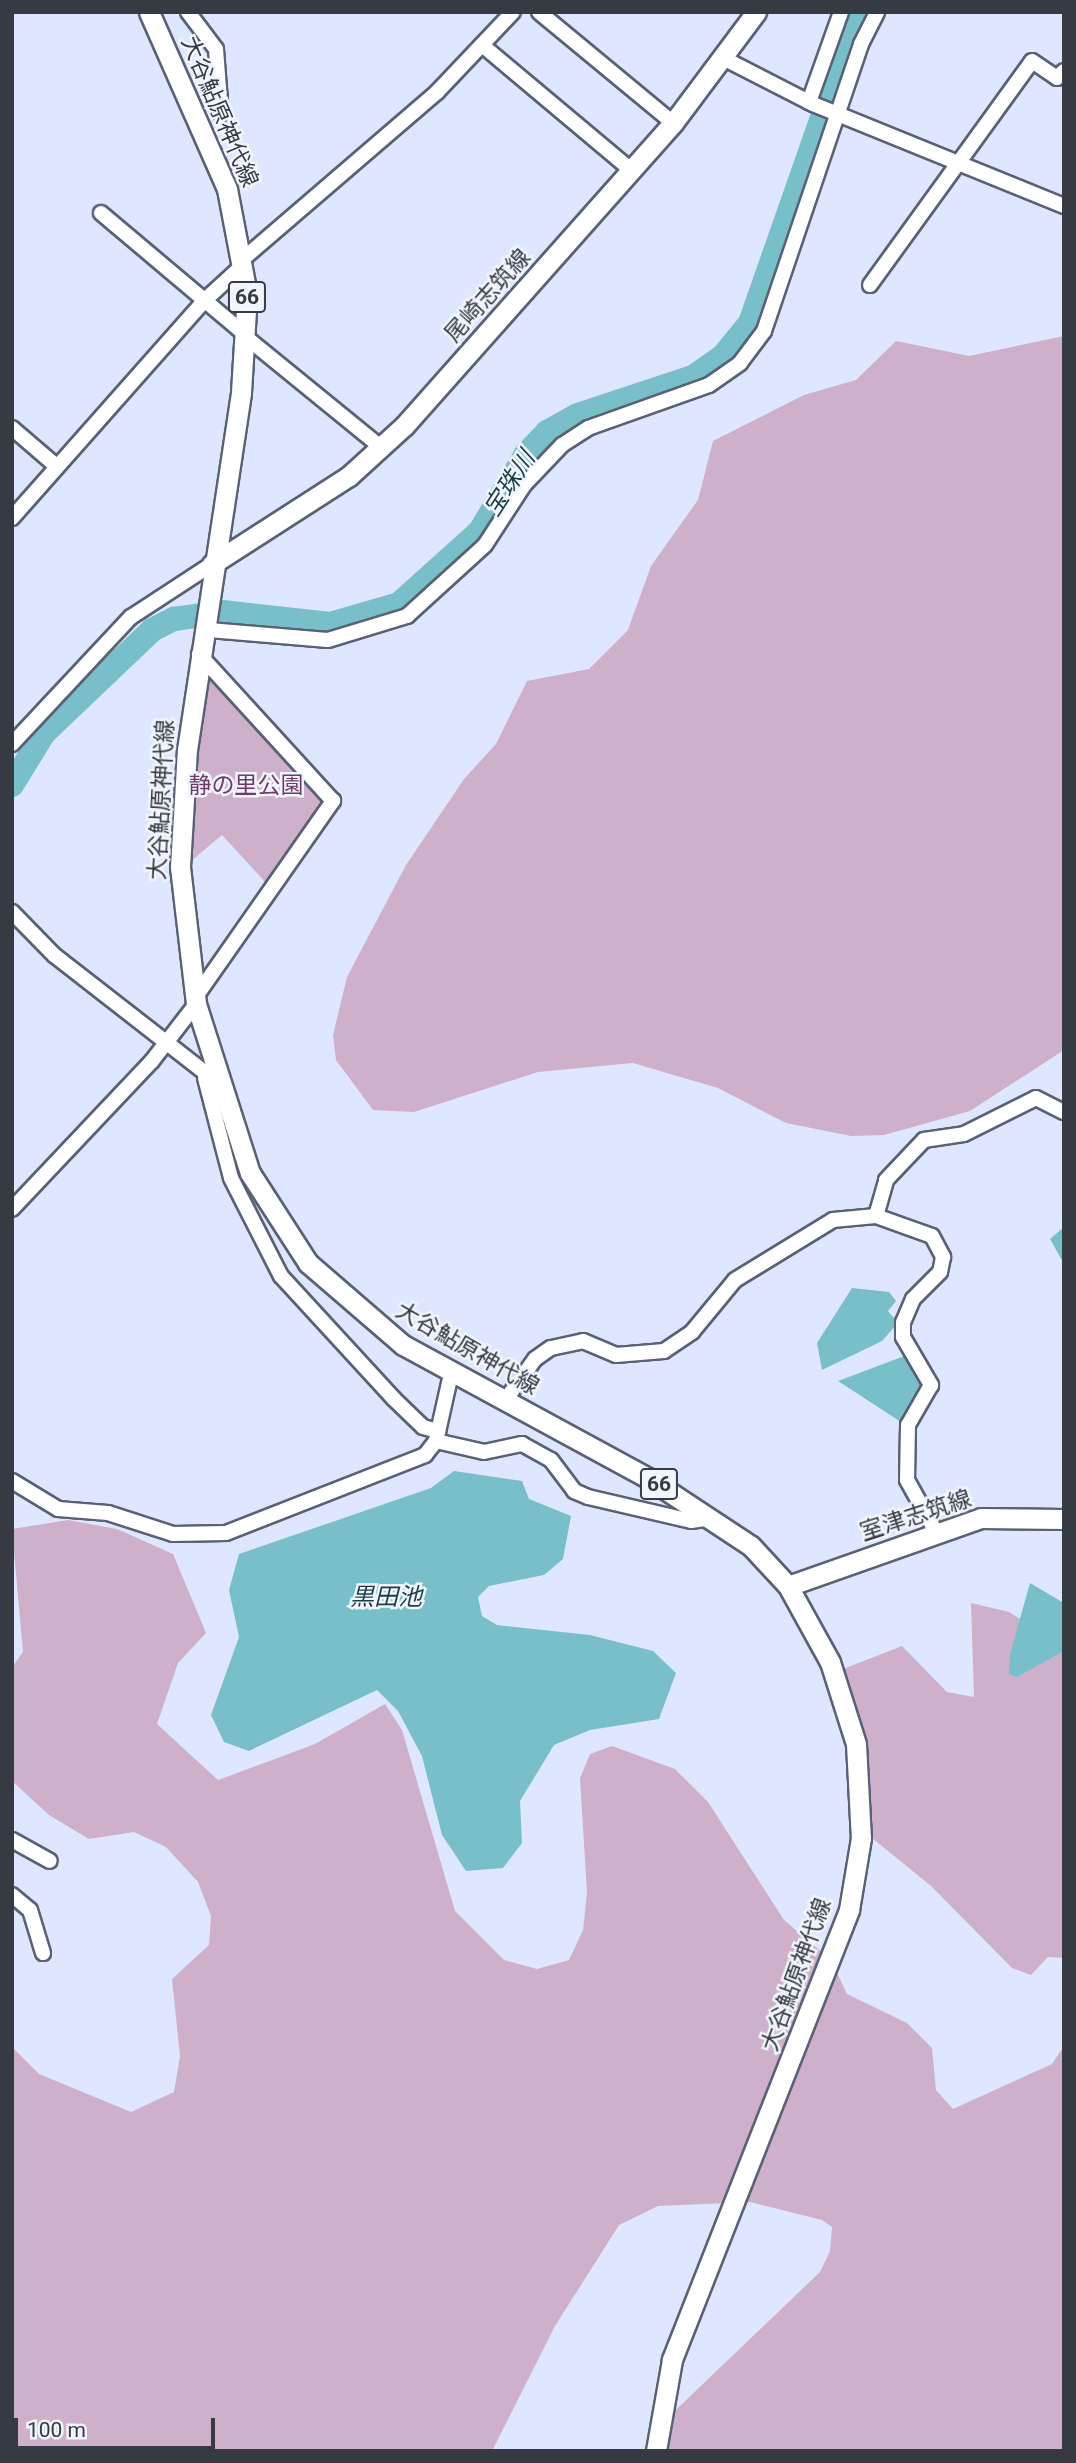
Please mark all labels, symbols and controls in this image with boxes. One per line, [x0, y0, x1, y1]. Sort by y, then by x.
street label: 大谷鮎原神代線 [175, 33, 263, 191]
street label: 尾崎志筑線 [439, 244, 537, 348]
road number: 66 [228, 280, 266, 314]
water label: 宝珠川 [478, 446, 542, 522]
street label: 大谷鮎原神代線 [144, 719, 180, 881]
park label: 静の里公園 [189, 772, 303, 800]
street label: 大谷鮎原神代線 [390, 1297, 544, 1401]
road number: 66 [640, 1466, 678, 1502]
street label: 室津志筑線 [857, 1485, 975, 1547]
water label: 黒田池 [350, 1584, 422, 1612]
street label: 大谷鮎原神代線 [756, 1895, 838, 2055]
scale bar [18, 2404, 219, 2448]
text: 100 m [27, 2418, 86, 2442]

